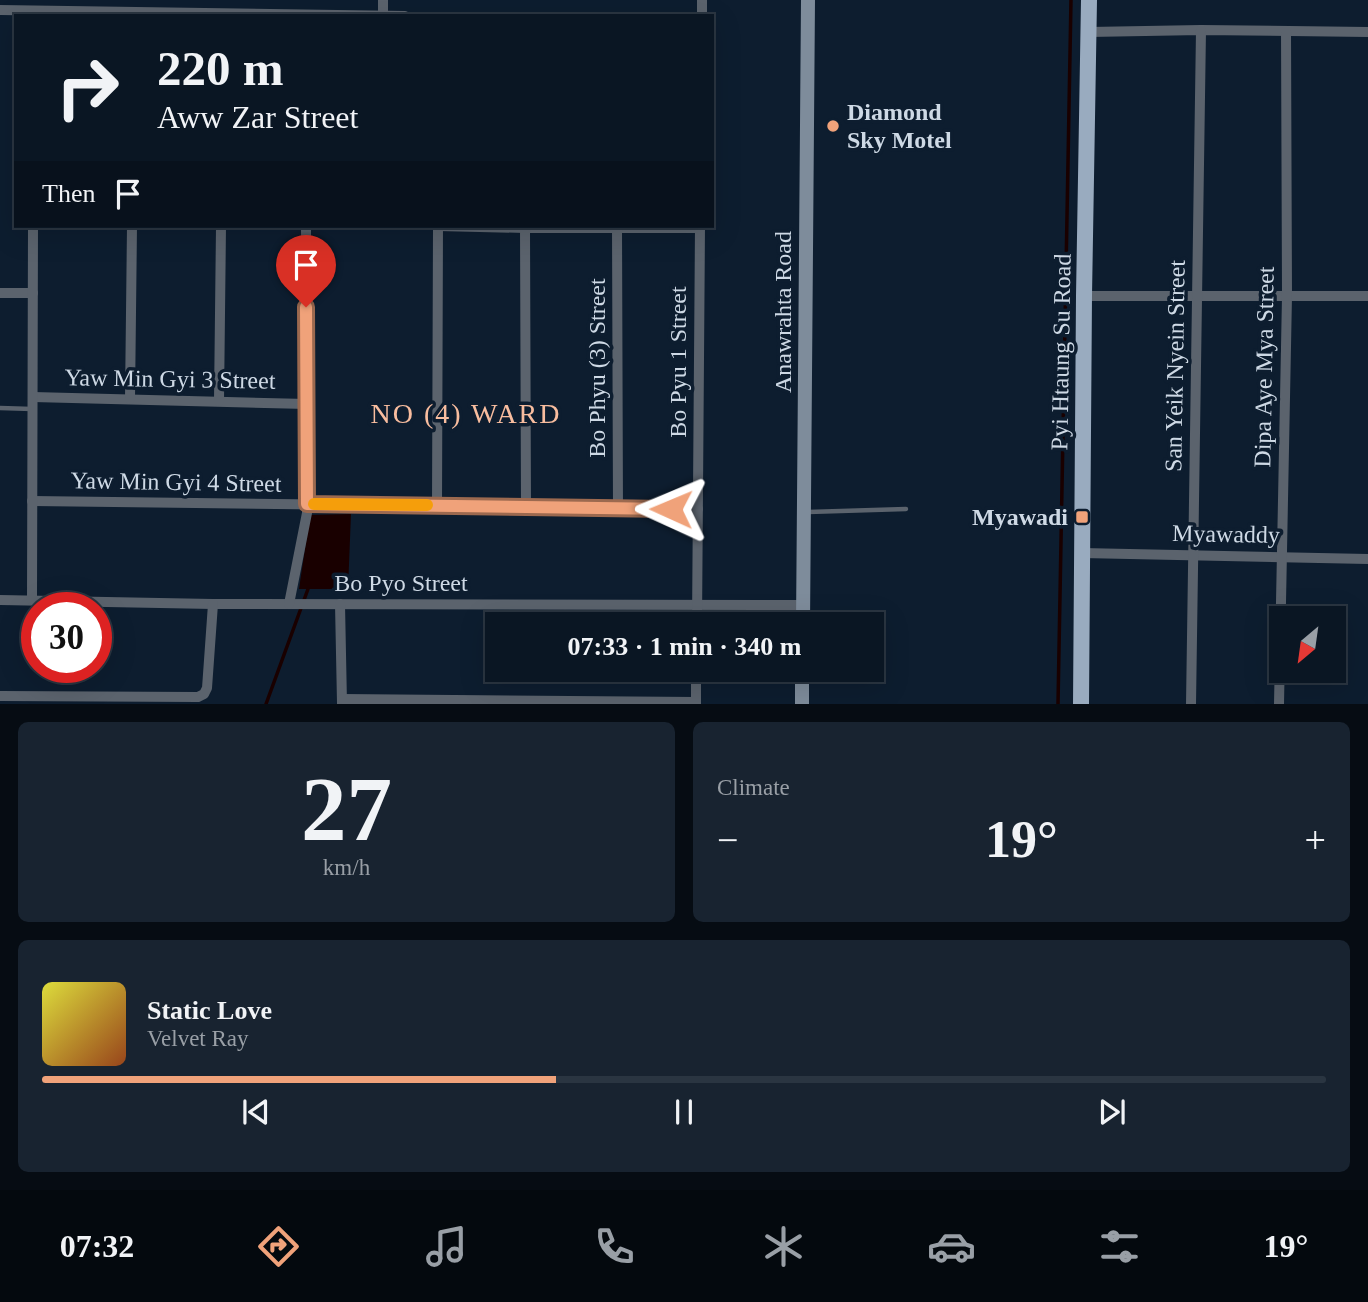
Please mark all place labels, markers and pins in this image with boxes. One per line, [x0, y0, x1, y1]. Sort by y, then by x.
place label: Diamond Sky Motel [847, 99, 952, 153]
marker: Diamond Sky Motel [825, 118, 841, 134]
pin [276, 235, 336, 307]
place label: Myawadi [972, 504, 1068, 530]
marker: Myawadi [1074, 509, 1090, 525]

